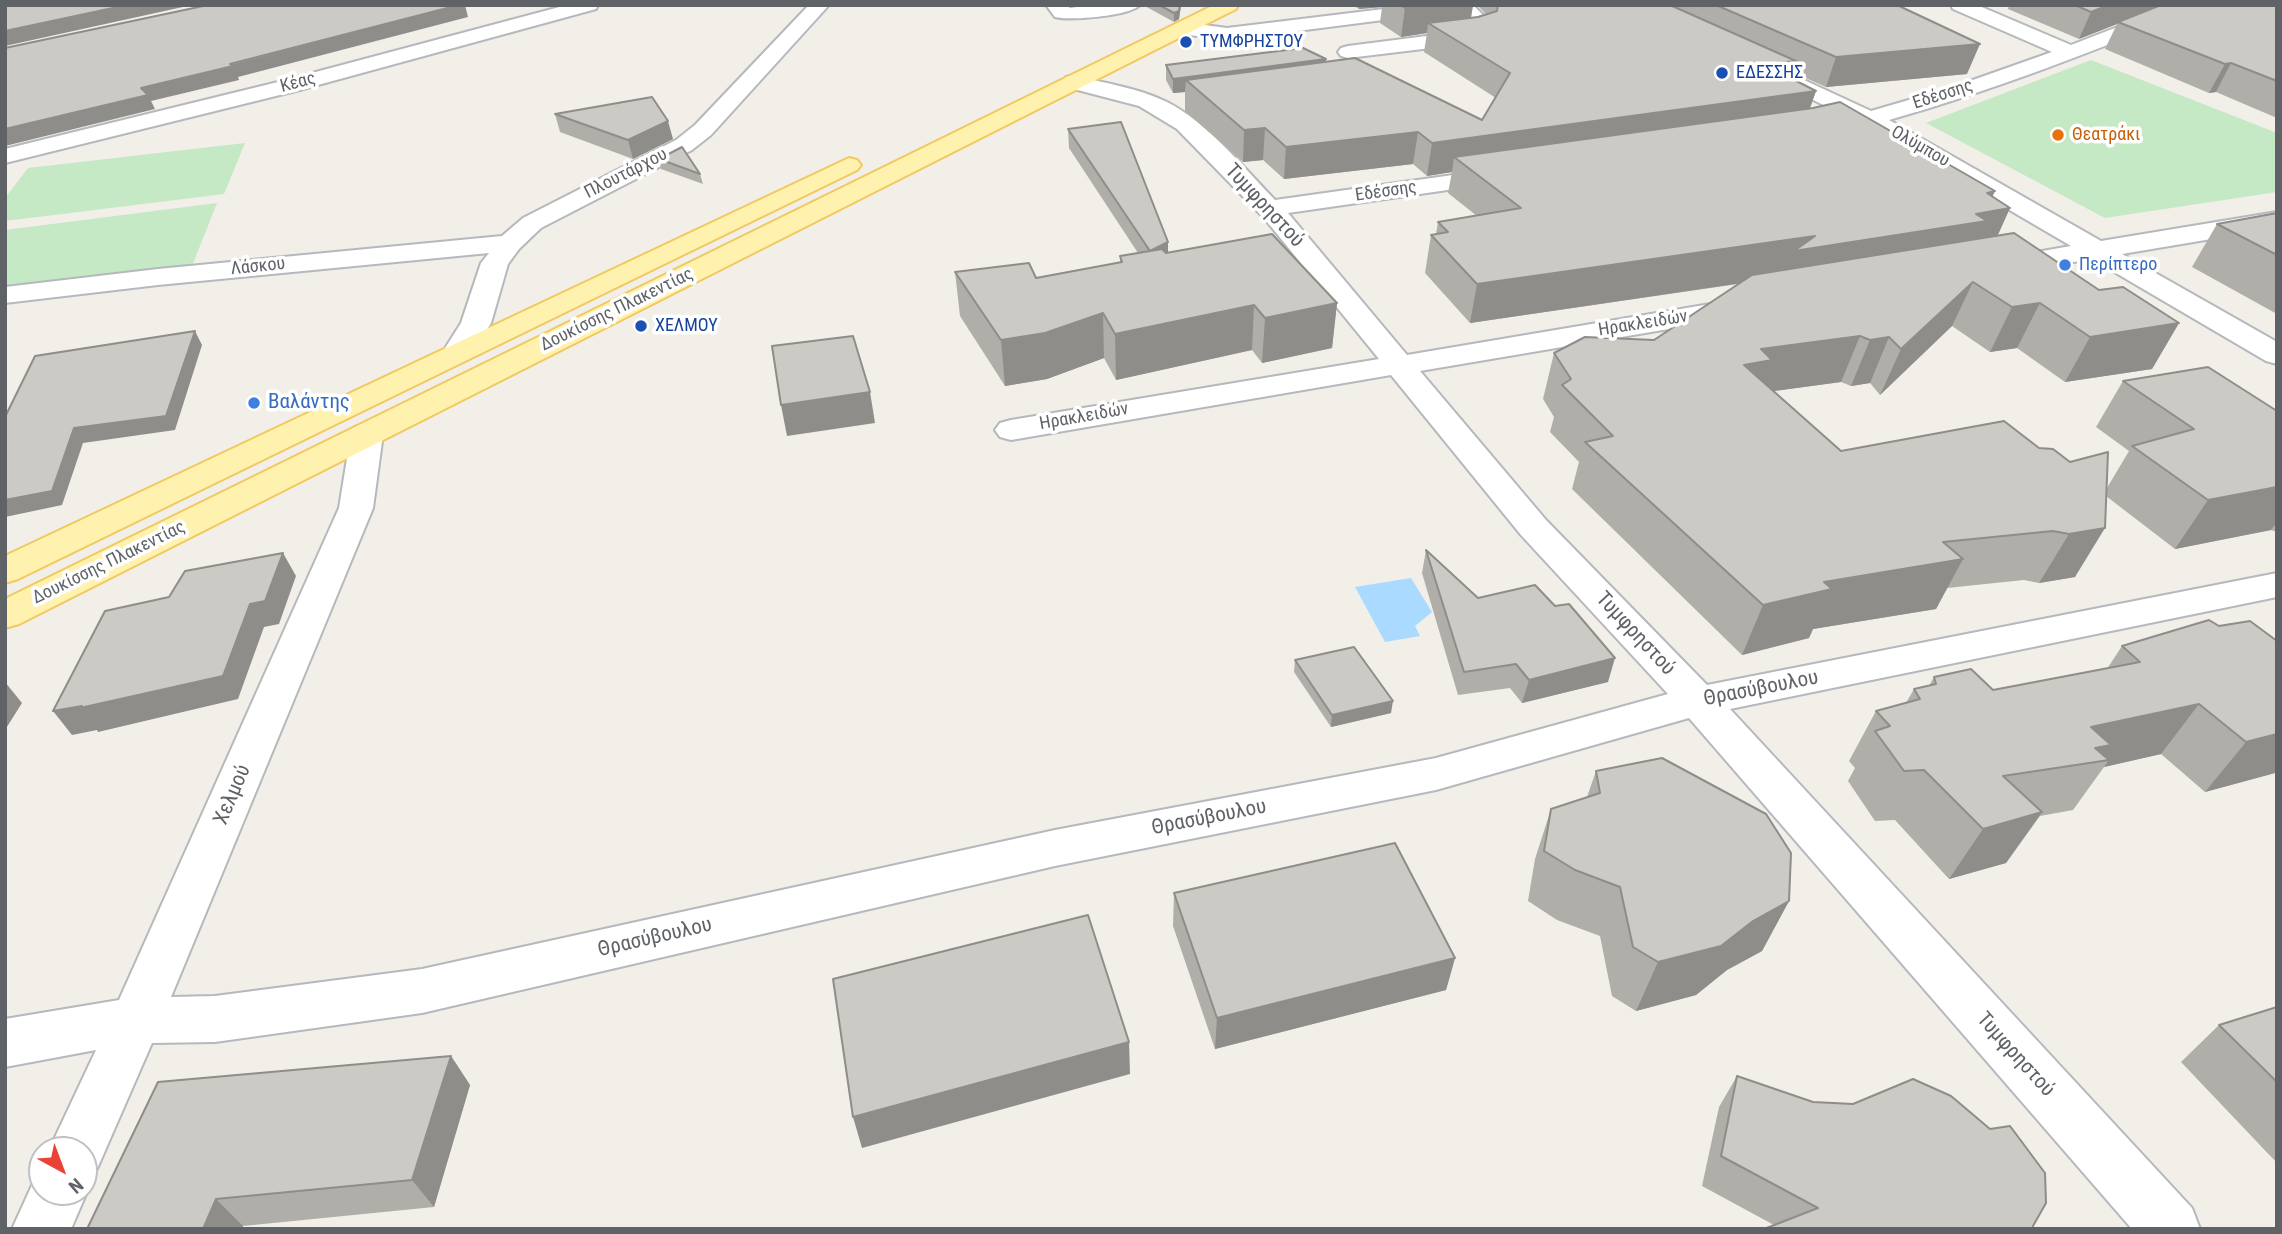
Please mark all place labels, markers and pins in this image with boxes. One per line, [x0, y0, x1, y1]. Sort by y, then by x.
place label: ΤΥΜΦΡΗΣΤΟΥ [1200, 31, 1303, 53]
marker: ΤΥΜΦΡΗΣΤΟΥ [1178, 34, 1194, 50]
place label: ΕΔΕΣΣΗΣ [1736, 62, 1803, 84]
marker: ΕΔΕΣΣΗΣ [1714, 65, 1730, 81]
place label: Θεατράκι [2072, 124, 2140, 146]
marker: Θεατράκι [2050, 127, 2066, 143]
place label: Περίπτερο [2079, 254, 2157, 276]
marker: Περίπτερο [2057, 257, 2073, 273]
place label: ΧΕΛΜΟΥ [655, 315, 718, 337]
marker: ΧΕΛΜΟΥ [633, 318, 649, 334]
place label: Βαλάντης [268, 390, 350, 416]
marker: Βαλάντης [246, 395, 262, 411]

